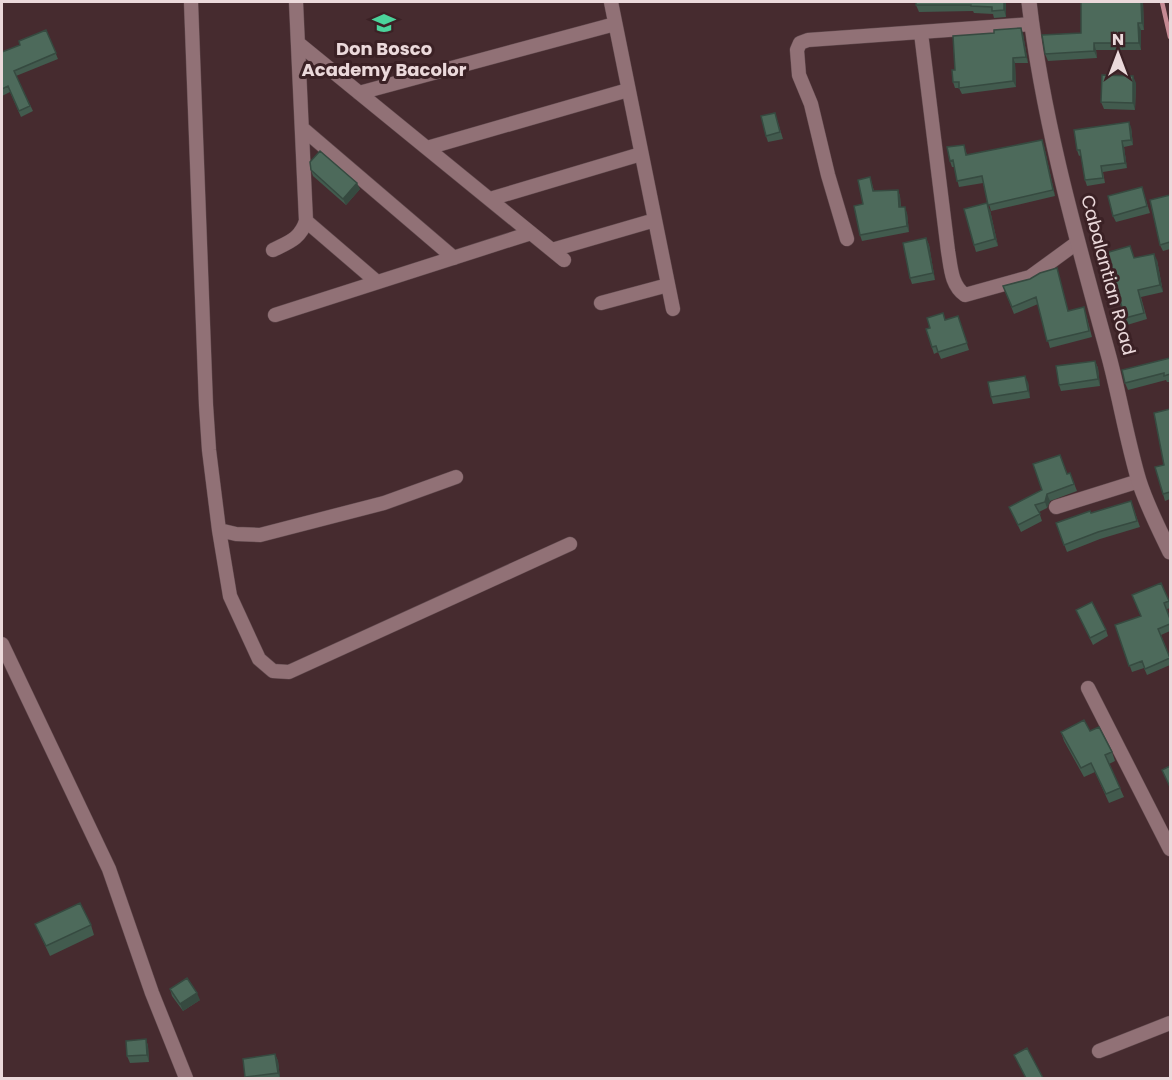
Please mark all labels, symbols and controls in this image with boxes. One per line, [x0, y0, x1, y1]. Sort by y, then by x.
school or university icon: Don Bosco Academy Bacolor [371, 10, 397, 36]
north arrow [1088, 24, 1148, 84]
text: N [1112, 28, 1124, 51]
place label: Don Bosco Academy Bacolor [302, 36, 467, 82]
street label: Cabalantian Road [1075, 192, 1142, 358]

